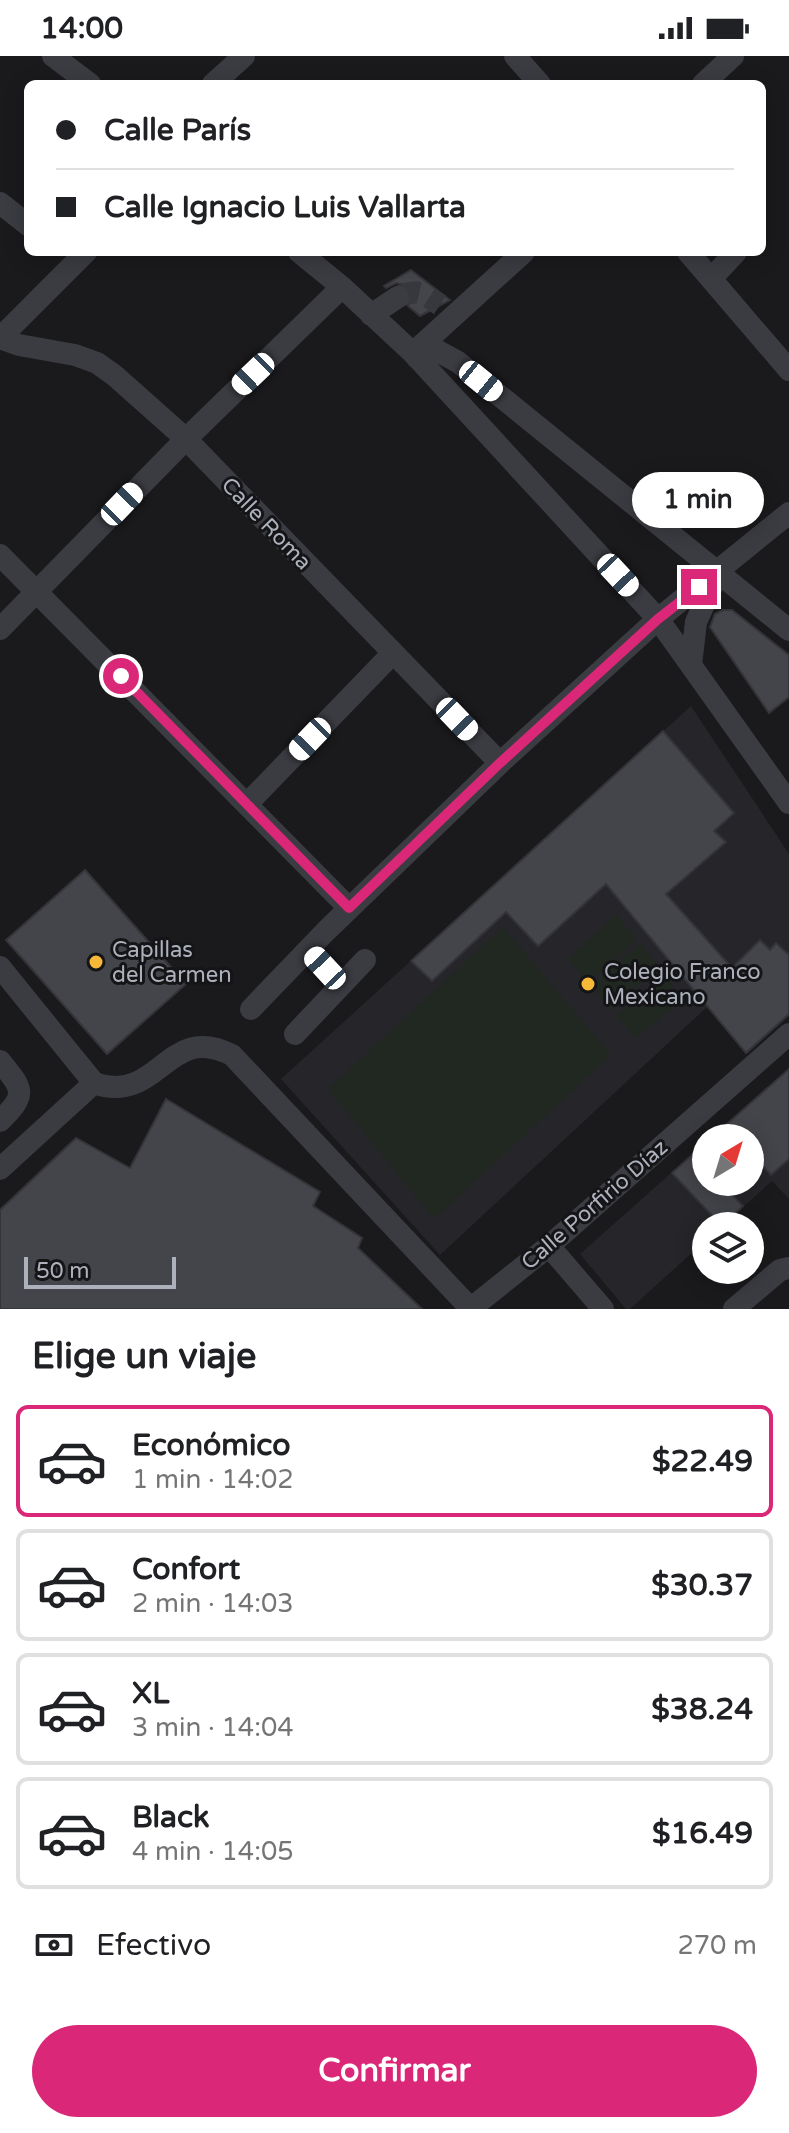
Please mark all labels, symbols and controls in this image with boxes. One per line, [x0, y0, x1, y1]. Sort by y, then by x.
text: 14:00 [40, 10, 123, 47]
text: Calle París [104, 112, 251, 149]
text: Calle Ignacio Luis Vallarta [104, 189, 466, 226]
car [227, 349, 279, 399]
car [455, 357, 507, 405]
callout: 1 min [633, 471, 765, 527]
street label: Calle Roma [216, 472, 317, 575]
car [97, 478, 147, 530]
text: 1 min [663, 484, 733, 515]
car [593, 549, 643, 601]
route end [681, 569, 717, 605]
route start [103, 658, 139, 694]
car [432, 693, 482, 745]
car [285, 713, 335, 765]
place label: Capillas del Carmen [112, 937, 232, 988]
car [300, 942, 350, 994]
marker: Capillas del Carmen [87, 953, 105, 971]
place label: Colegio Franco Mexicano [604, 959, 761, 1010]
marker: Colegio Franco Mexicano [579, 975, 597, 993]
north arrow [692, 1124, 764, 1196]
map controls [692, 1124, 764, 1284]
street label: Calle Porfirio Díaz [516, 1134, 673, 1275]
button: layers [692, 1212, 764, 1284]
scale bar [24, 1253, 176, 1289]
text: 50 m [36, 1258, 90, 1284]
text: Elige un viaje [32, 1335, 256, 1378]
icon: car [36, 1425, 108, 1497]
text: Económico [132, 1427, 290, 1464]
text: $22.49 [652, 1443, 753, 1480]
text: 1 min · 14:02 [132, 1464, 294, 1495]
icon: car [36, 1549, 108, 1621]
text: Confort [132, 1551, 240, 1588]
text: $30.37 [651, 1567, 753, 1604]
text: 2 min · 14:03 [132, 1588, 294, 1619]
icon: car [36, 1673, 108, 1745]
text: XL [132, 1675, 169, 1712]
text: $38.24 [651, 1691, 753, 1728]
text: 3 min · 14:04 [132, 1712, 294, 1743]
icon: car [36, 1797, 108, 1869]
text: Black [132, 1799, 209, 1836]
text: $16.49 [652, 1815, 753, 1852]
text: 4 min · 14:05 [132, 1836, 294, 1867]
icon: cash [32, 1923, 76, 1967]
text: Efectivo [96, 1927, 211, 1964]
text: 270 m [677, 1930, 757, 1961]
button: Confirmar [32, 2025, 757, 2117]

